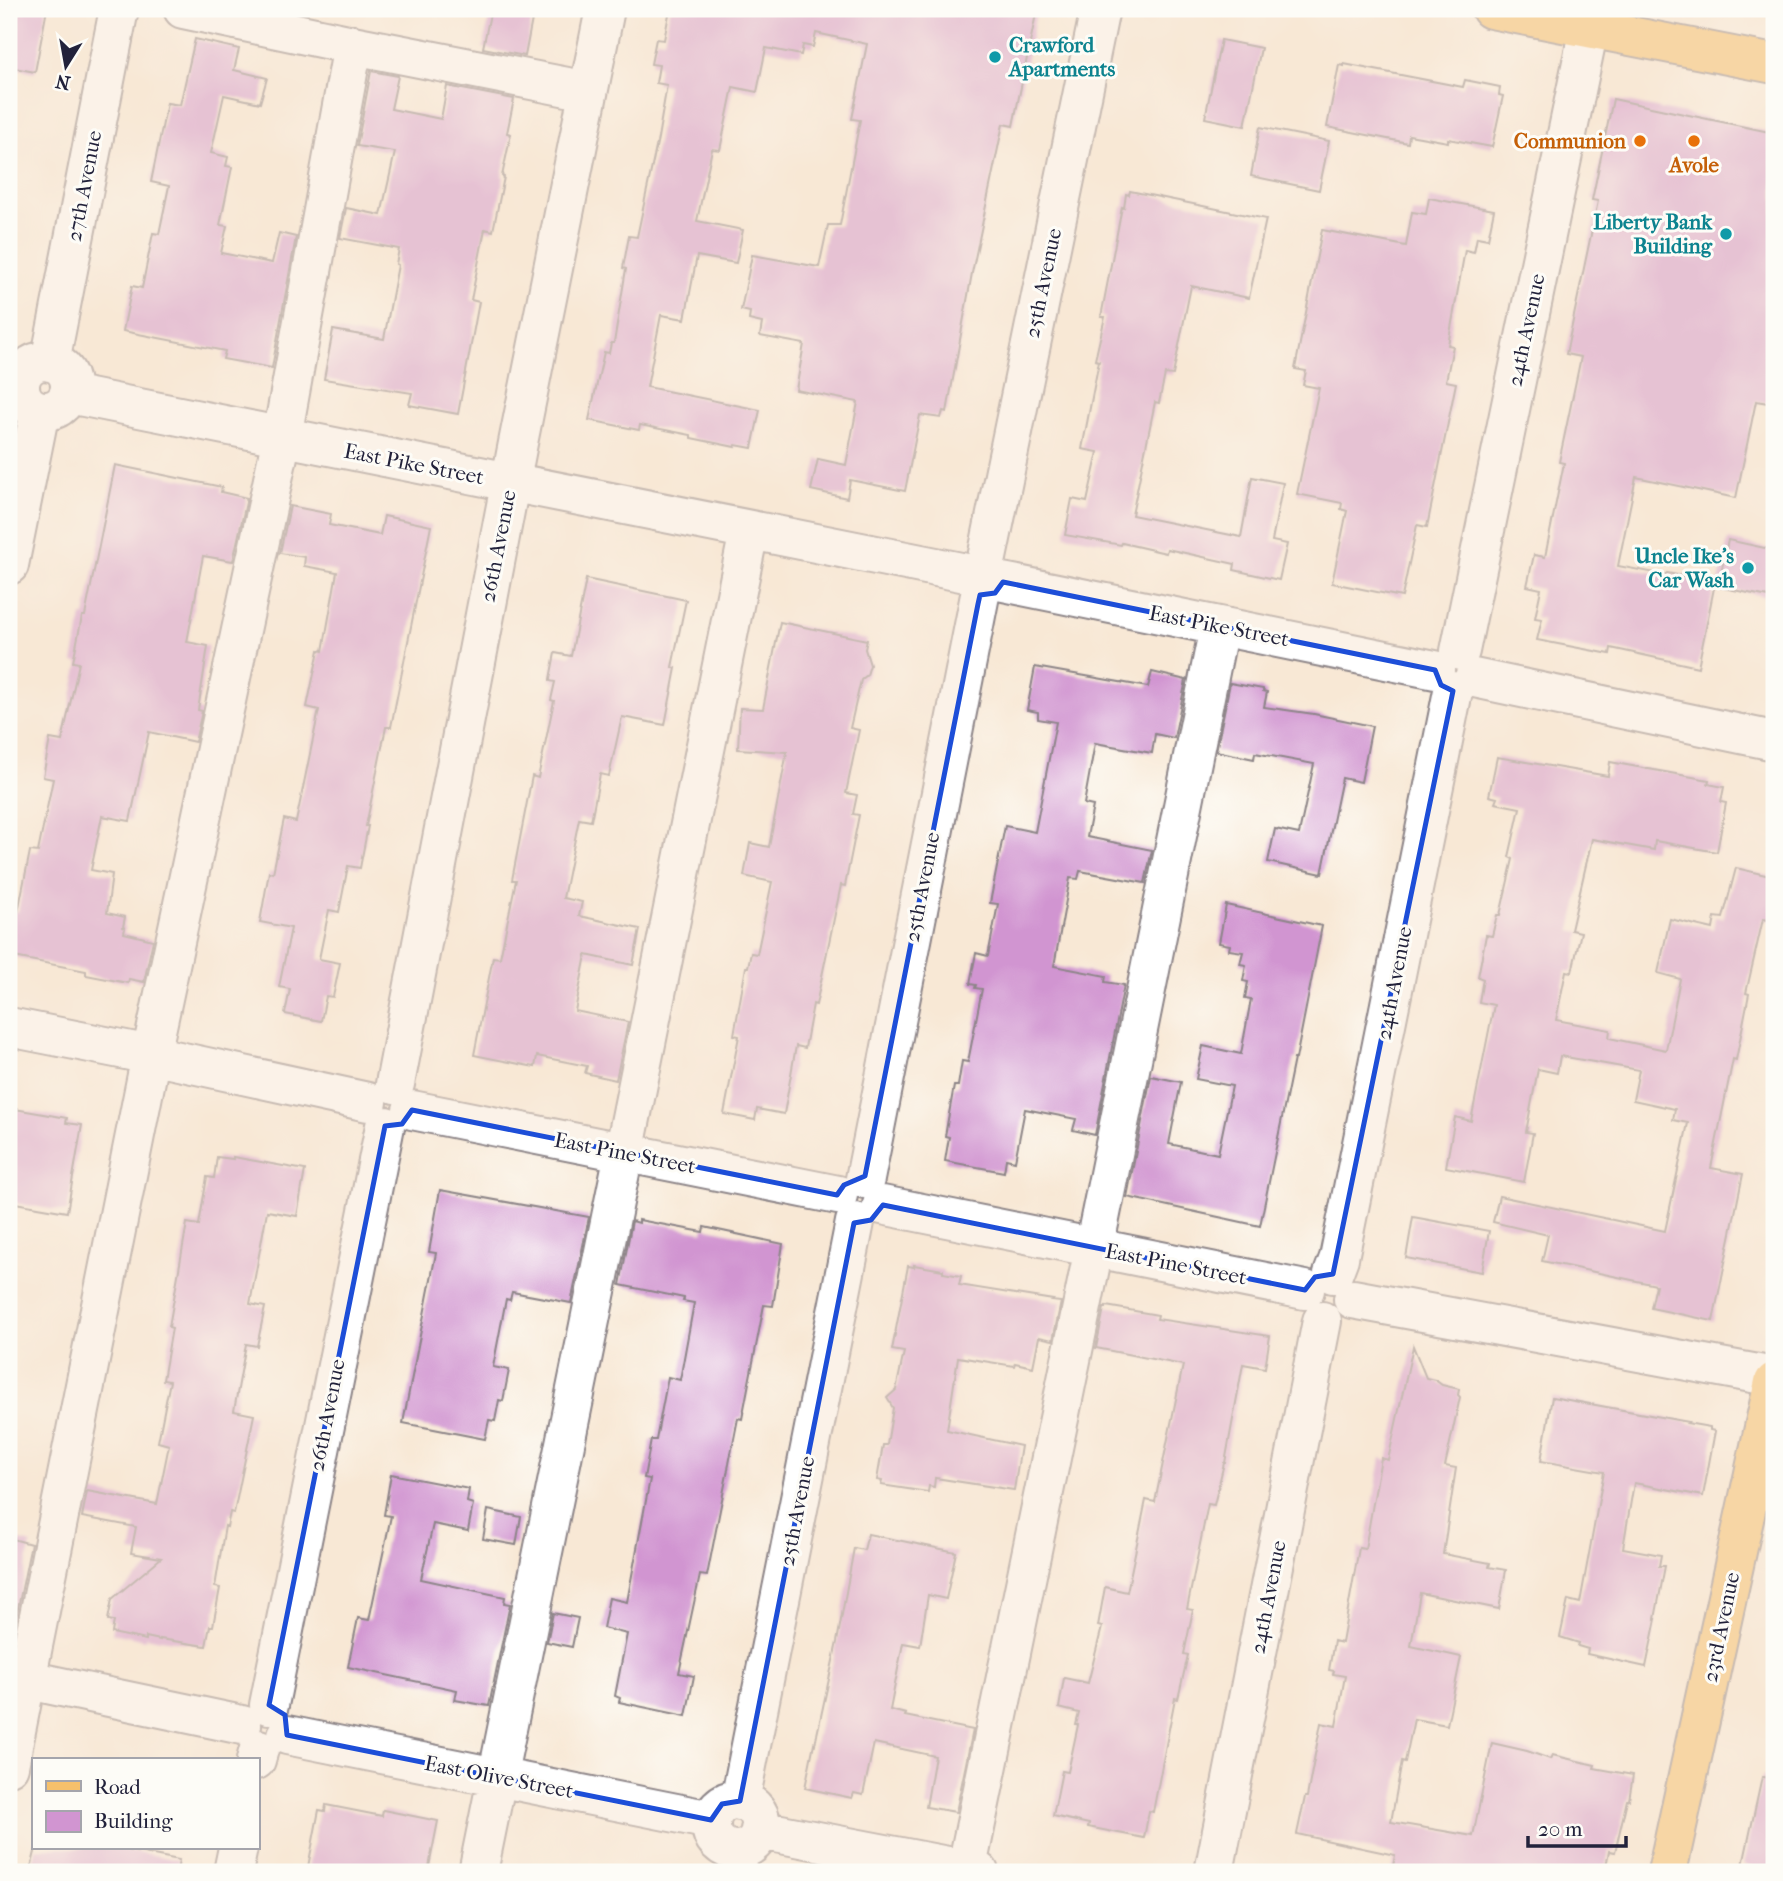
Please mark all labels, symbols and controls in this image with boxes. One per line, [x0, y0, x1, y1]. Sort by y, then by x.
north arrow [32, 32, 102, 102]
place label: Crawford Apartments [1007, 33, 1116, 81]
marker: Crawford Apartments [987, 49, 1003, 65]
text: N [53, 69, 72, 94]
street label: 27th Avenue [61, 128, 107, 244]
place label: Communion [1514, 129, 1627, 153]
marker: Communion [1632, 133, 1648, 149]
marker: Avole [1686, 133, 1702, 149]
place label: Avole [1667, 153, 1719, 177]
place label: Liberty Bank Building [1593, 210, 1713, 258]
street label: 25th Avenue [1020, 226, 1066, 340]
marker: Liberty Bank Building [1718, 226, 1734, 242]
street label: 24th Avenue [1502, 271, 1550, 389]
street label: East Pike Street [342, 439, 486, 489]
street label: 26th Avenue [475, 488, 521, 604]
place label: Uncle Ike's Car Wash [1634, 544, 1734, 592]
marker: Uncle Ike's Car Wash [1740, 560, 1756, 576]
street label: East Pike Street [1147, 601, 1291, 651]
street label: 25th Avenue [900, 830, 944, 944]
street label: 24th Avenue [1371, 924, 1417, 1042]
street label: East Pine Street [552, 1128, 698, 1179]
street label: East Pine Street [1103, 1239, 1249, 1290]
street label: 26th Avenue [304, 1357, 350, 1473]
street label: 25th Avenue [775, 1454, 819, 1568]
street label: 24th Avenue [1245, 1538, 1291, 1656]
street label: 23rd Avenue [1698, 1570, 1744, 1684]
street label: East Olive Street [423, 1751, 576, 1803]
legend [32, 1758, 259, 1850]
text: Road [94, 1775, 141, 1799]
scale bar [1528, 1804, 1626, 1848]
text: Building [94, 1809, 173, 1833]
text: 20 m [1538, 1817, 1583, 1841]

